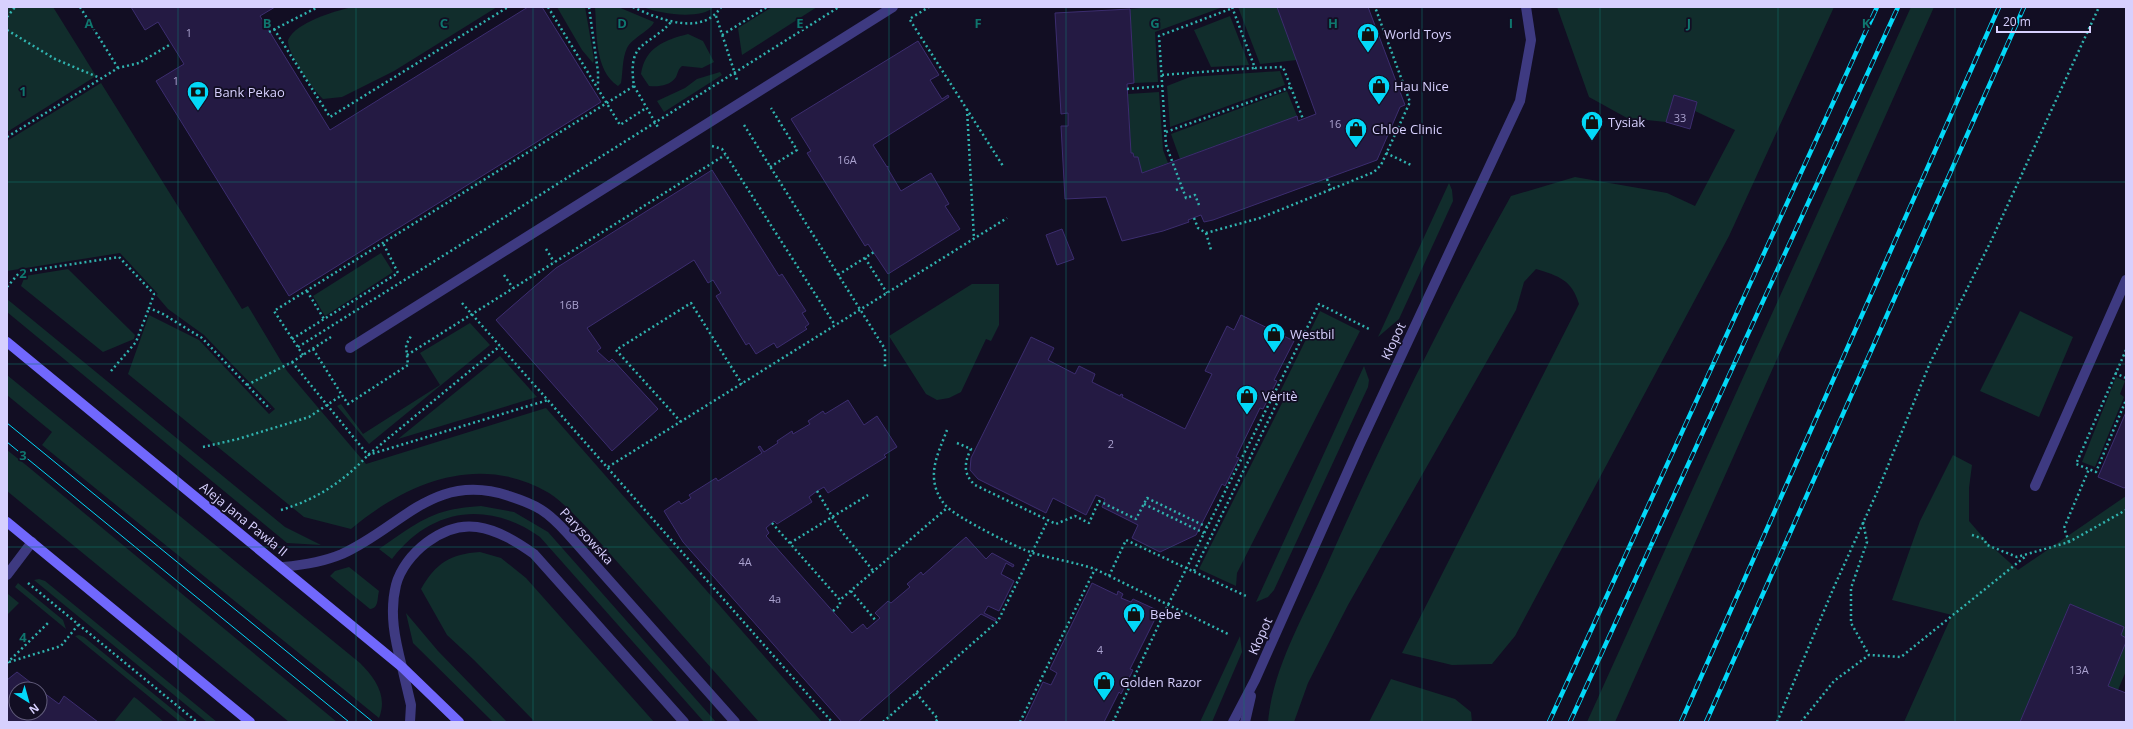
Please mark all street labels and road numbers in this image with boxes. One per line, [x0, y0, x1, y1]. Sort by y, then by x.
street label: Kłopot [1376, 319, 1410, 363]
street label: Aleja Jana Pawła II [196, 478, 292, 560]
street label: Parysowska [556, 504, 618, 568]
street label: Kłopot [1244, 614, 1276, 658]

